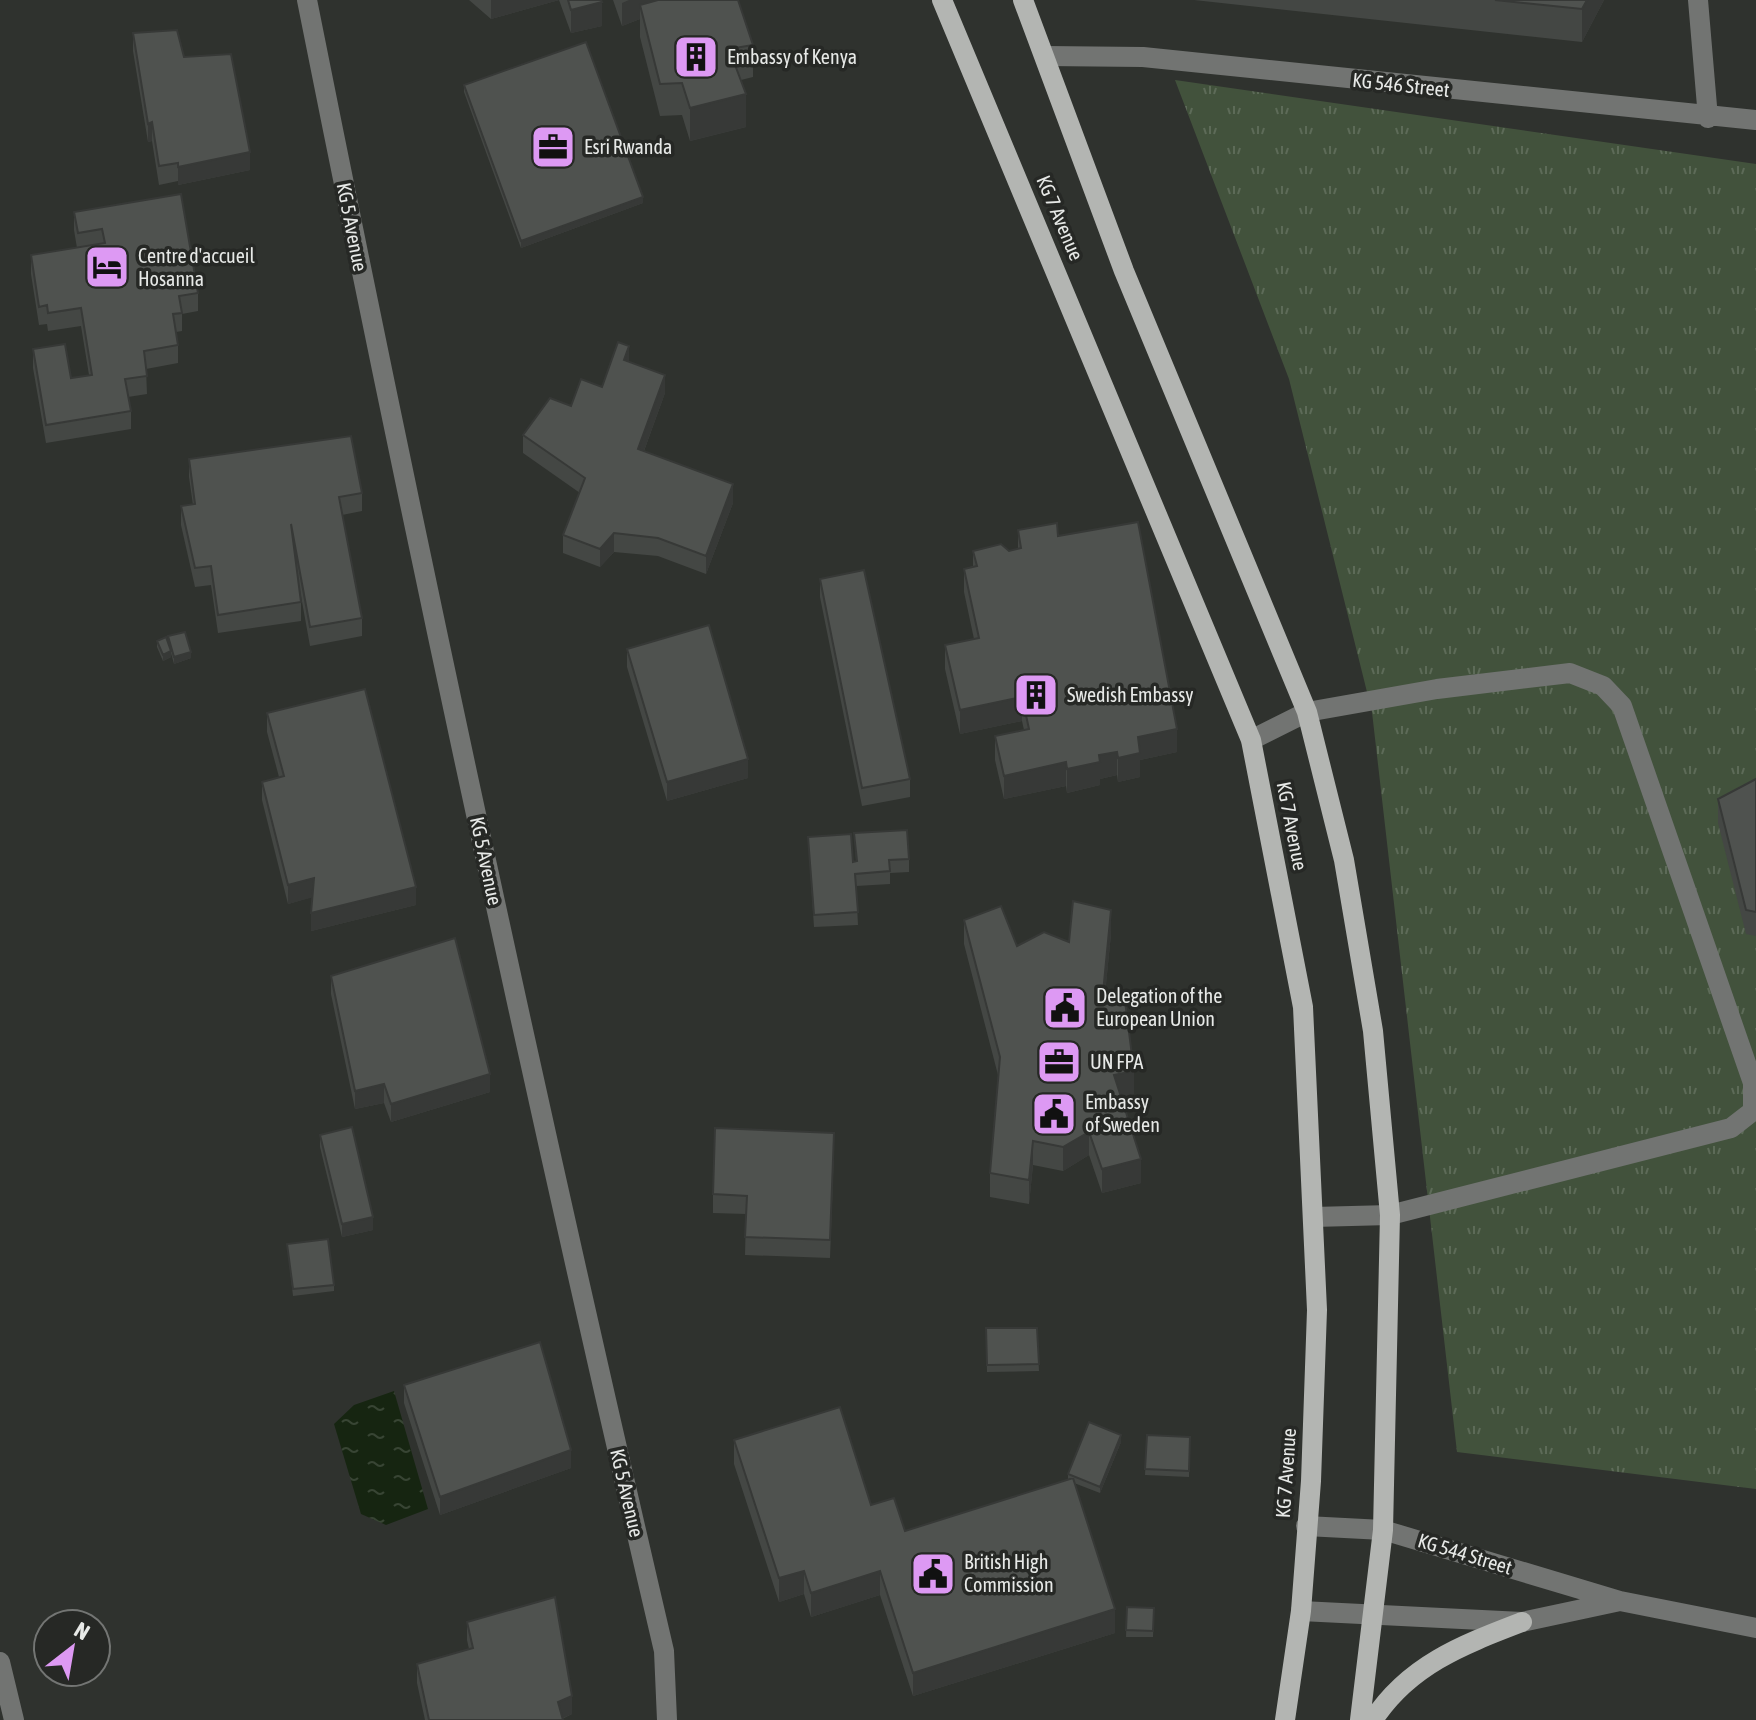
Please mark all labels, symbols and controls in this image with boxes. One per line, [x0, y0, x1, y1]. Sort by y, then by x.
building icon: Embassy of Kenya [672, 33, 720, 81]
place label: Embassy of Kenya [727, 45, 857, 68]
street label: KG 546 Street [1351, 68, 1451, 101]
office icon: Esri Rwanda [529, 123, 577, 171]
place label: Esri Rwanda [584, 135, 672, 158]
street label: KG 7 Avenue [1032, 172, 1089, 264]
street label: KG 5 Avenue [333, 181, 372, 273]
hotel icon: Centre d'accueil Hosanna [83, 243, 131, 291]
place label: Centre d'accueil Hosanna [138, 244, 255, 290]
building icon: Swedish Embassy [1012, 671, 1060, 719]
place label: Swedish Embassy [1067, 683, 1194, 706]
street label: KG 7 Avenue [1273, 780, 1312, 872]
street label: KG 5 Avenue [466, 814, 507, 907]
public building icon: Delegation of the European Union [1041, 984, 1089, 1032]
place label: Delegation of the European Union [1096, 984, 1222, 1030]
office icon: UN FPA [1035, 1038, 1083, 1086]
place label: UN FPA [1090, 1050, 1143, 1073]
public building icon: Embassy of Sweden [1030, 1090, 1078, 1138]
place label: Embassy of Sweden [1085, 1090, 1160, 1136]
street label: KG 7 Avenue [1271, 1427, 1300, 1519]
street label: KG 5 Avenue [606, 1446, 649, 1539]
street label: KG 544 Street [1415, 1528, 1515, 1579]
public building icon: British High Commission [909, 1550, 957, 1598]
place label: British High Commission [964, 1550, 1054, 1596]
north arrow [32, 1608, 112, 1688]
text: N [70, 1616, 95, 1645]

